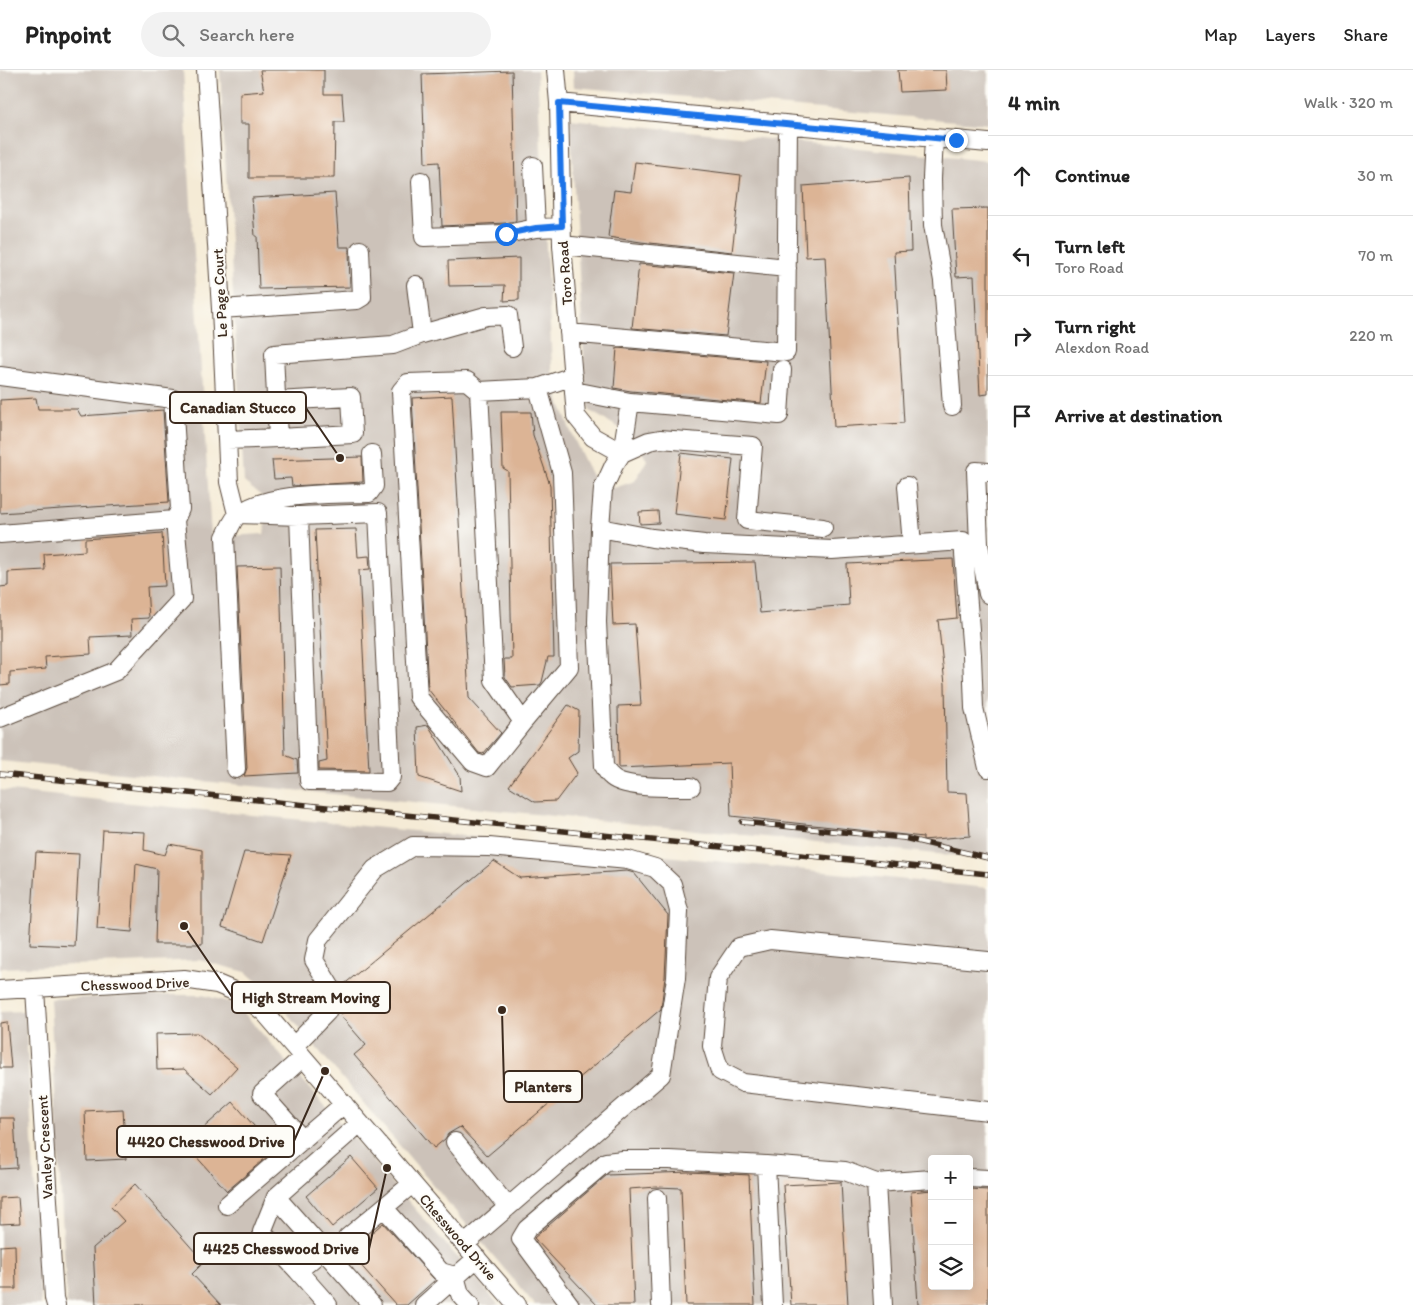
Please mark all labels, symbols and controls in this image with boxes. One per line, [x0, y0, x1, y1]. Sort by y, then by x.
search box [141, 12, 491, 57]
text: Pinpoint [25, 20, 111, 49]
icon: search [159, 21, 187, 49]
text: Search here [199, 23, 294, 46]
text: Map [1204, 24, 1237, 46]
text: Layers [1265, 24, 1315, 46]
text: Share [1343, 24, 1388, 46]
text: 4 min [1008, 90, 1060, 115]
text: Walk · 320 m [1304, 93, 1393, 112]
route end [945, 129, 968, 152]
icon: ahead [1008, 162, 1036, 190]
text: Continue [1055, 164, 1130, 187]
text: 30 m [1357, 166, 1393, 185]
route start [495, 223, 518, 246]
text: Turn left [1055, 235, 1125, 258]
street label: Toro Road [554, 240, 576, 306]
icon: left [1008, 242, 1036, 270]
text: 70 m [1358, 246, 1393, 265]
street label: Le Page Court [209, 248, 231, 338]
text: Toro Road [1055, 258, 1124, 277]
text: Turn right [1055, 315, 1136, 338]
icon: right [1008, 322, 1036, 350]
text: 220 m [1349, 326, 1393, 345]
text: Alexdon Road [1055, 338, 1149, 357]
callout: Canadian Stucco [170, 392, 306, 423]
text: Canadian Stucco [180, 398, 296, 417]
icon: arrive [1008, 402, 1036, 430]
text: Arrive at destination [1055, 404, 1222, 427]
street label: Chesswood Drive [80, 973, 190, 995]
callout: High Stream Moving [232, 982, 390, 1013]
text: High Stream Moving [242, 988, 381, 1008]
callout: Planters [504, 1071, 582, 1102]
text: Planters [514, 1077, 572, 1096]
street label: Vanley Crescent [33, 1094, 57, 1199]
callout: 4420 Chesswood Drive [117, 1126, 294, 1157]
text: 4420 Chesswood Drive [127, 1132, 285, 1151]
map controls [928, 1155, 973, 1290]
button: + [928, 1155, 973, 1200]
street label: Chesswood Drive [415, 1190, 501, 1284]
button: − [928, 1200, 973, 1245]
callout: 4425 Chesswood Drive [194, 1233, 369, 1264]
text: 4425 Chesswood Drive [203, 1239, 359, 1258]
button: layers [928, 1245, 973, 1290]

